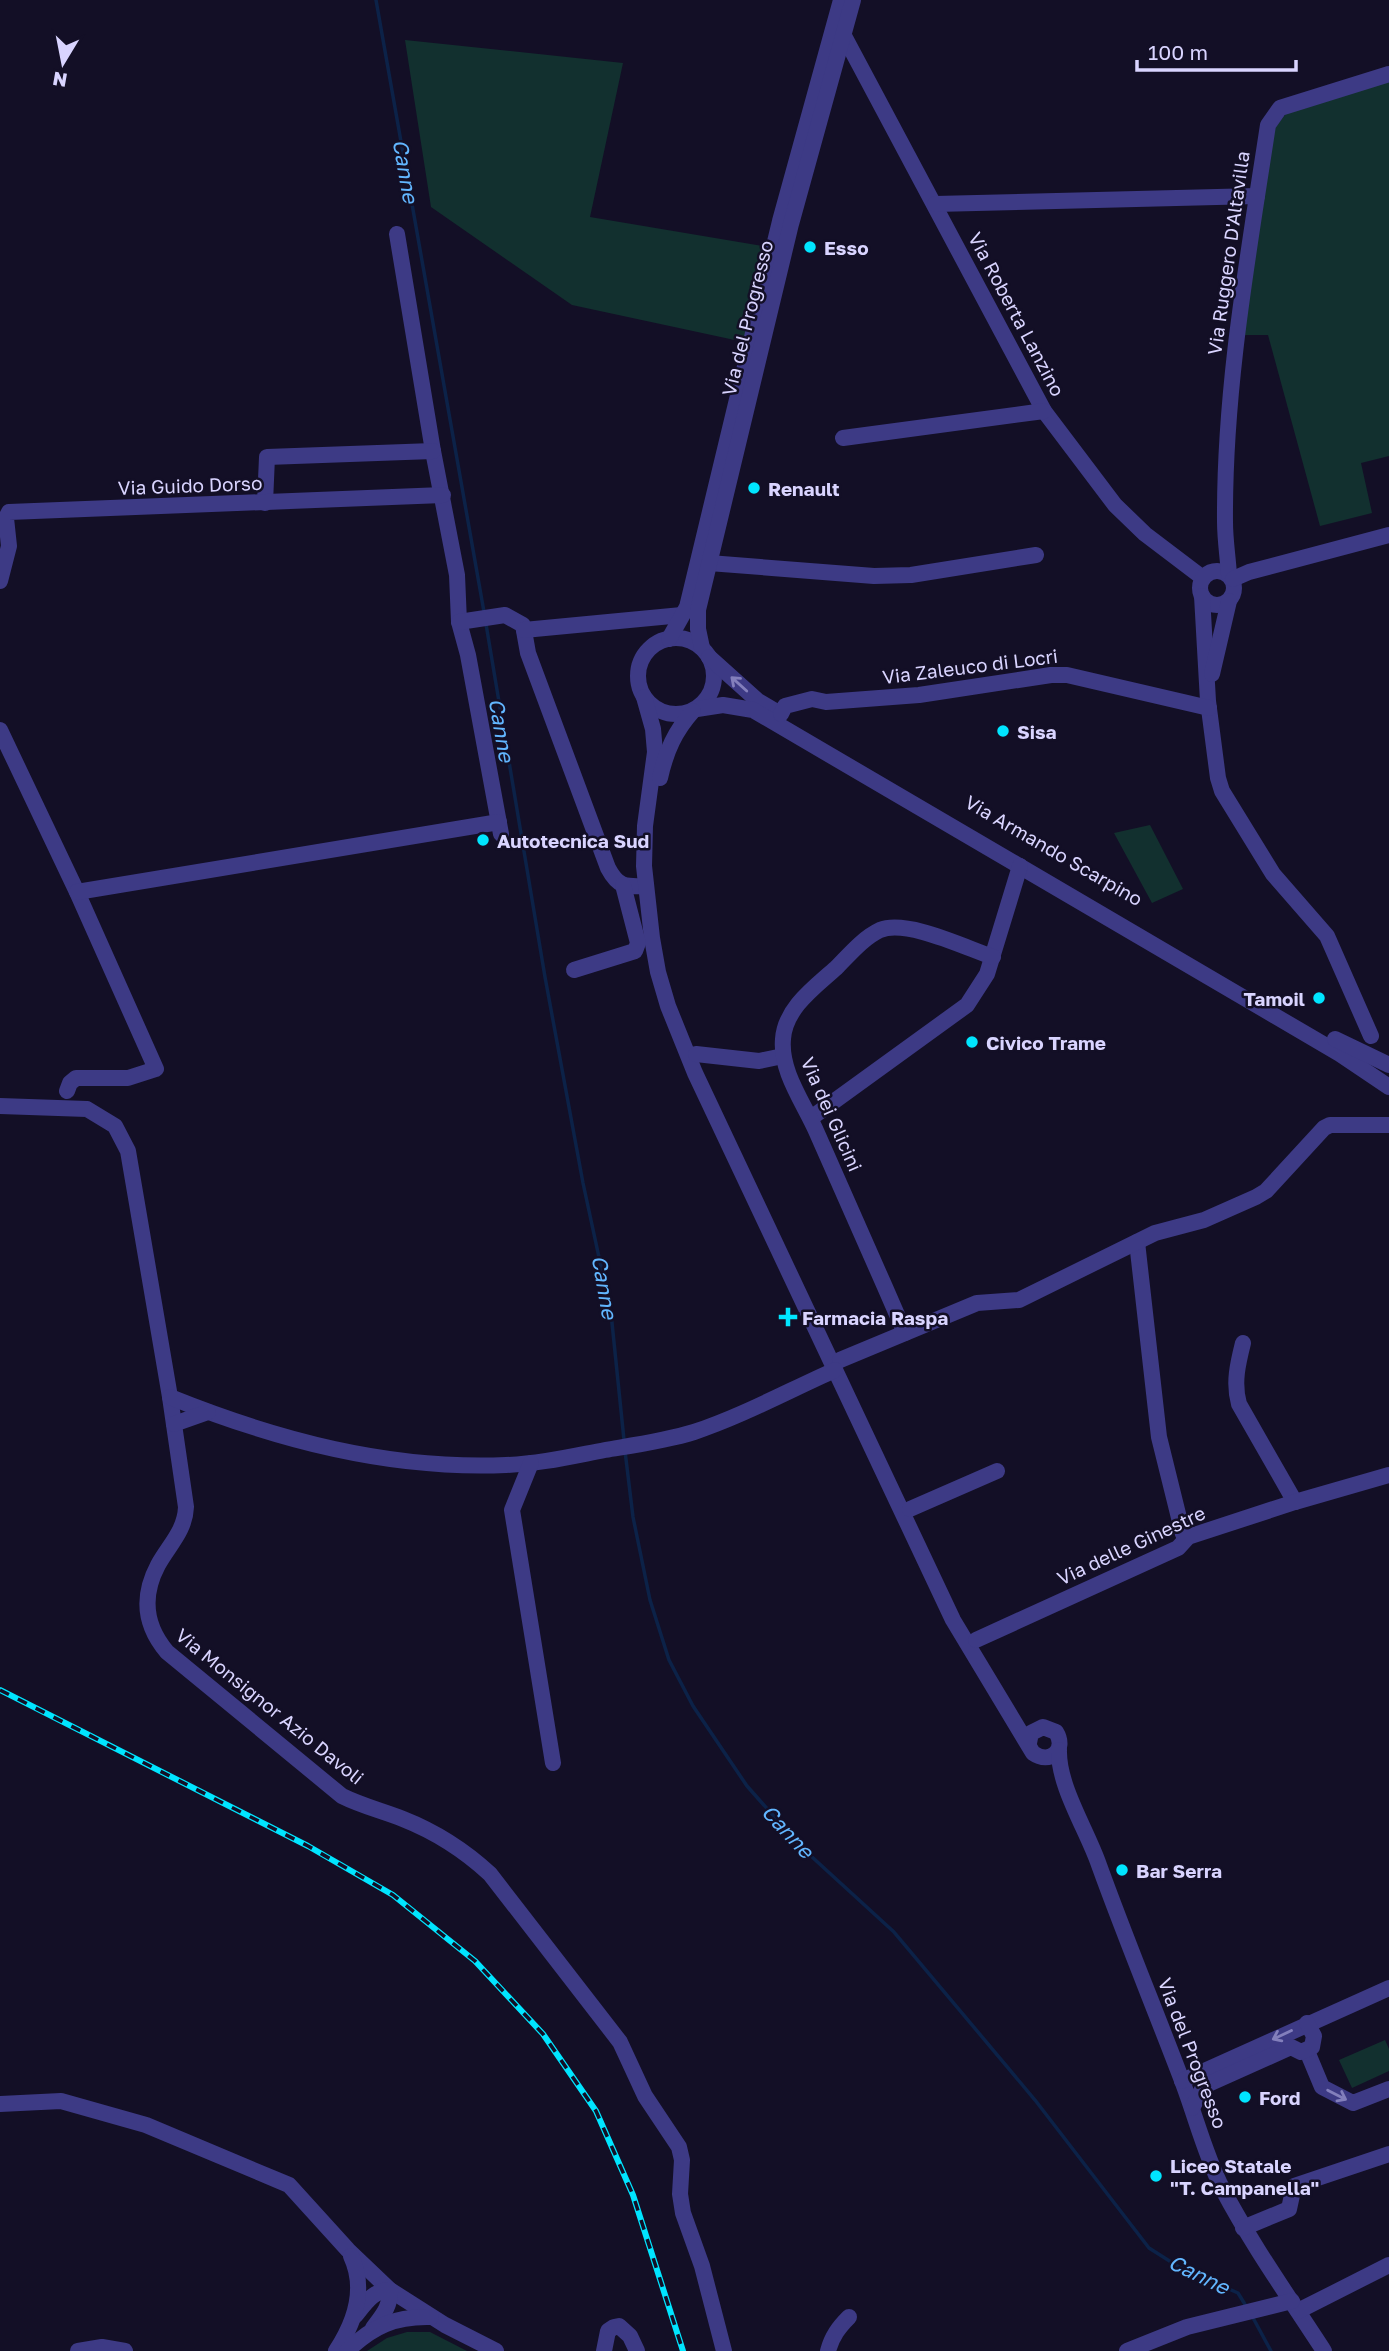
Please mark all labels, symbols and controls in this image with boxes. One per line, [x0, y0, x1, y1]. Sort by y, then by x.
north arrow [28, 28, 98, 98]
scale bar [1137, 28, 1296, 72]
text: 100 m [1148, 39, 1208, 65]
text: N [51, 68, 69, 93]
water label: Canne [388, 137, 425, 207]
street label: Via Ruggero D'Altavilla [1202, 150, 1254, 356]
street label: Via Roberta Lanzino [964, 228, 1070, 400]
place label: Esso [824, 236, 869, 259]
street label: Via del Progresso [717, 238, 777, 398]
marker: Esso [802, 239, 818, 255]
street label: Via Guido Dorso [117, 471, 263, 499]
place label: Renault [768, 477, 840, 500]
marker: Renault [746, 480, 762, 496]
street label: Via Zaleuco di Locri [881, 644, 1059, 688]
one-way arrow [730, 676, 748, 692]
water label: Canne [484, 696, 521, 766]
place label: Sisa [1017, 720, 1057, 743]
marker: Sisa [995, 723, 1011, 739]
street label: Via Armando Scarpino [961, 790, 1147, 910]
place label: Autotecnica Sud [497, 829, 649, 852]
marker: Autotecnica Sud [475, 832, 491, 848]
place label: Tamoil [1244, 987, 1305, 1010]
marker: Tamoil [1311, 990, 1327, 1006]
place label: Civico Trame [986, 1031, 1106, 1054]
marker: Civico Trame [964, 1034, 980, 1050]
street label: Via dei Glicini [797, 1053, 867, 1175]
water label: Canne [587, 1253, 624, 1323]
place label: Farmacia Raspa [802, 1306, 948, 1329]
marker: Farmacia Raspa [780, 1309, 796, 1325]
street label: Via delle Ginestre [1053, 1501, 1209, 1589]
street label: Via Monsignor Azio Davoli [171, 1623, 369, 1789]
water label: Canne [757, 1799, 821, 1865]
place label: Bar Serra [1136, 1859, 1222, 1882]
marker: Bar Serra [1114, 1862, 1130, 1878]
street label: Via del Progresso [1154, 1974, 1232, 2132]
one-way arrow [1272, 2029, 1293, 2042]
place label: Ford [1259, 2086, 1300, 2109]
marker: Ford [1237, 2089, 1253, 2105]
one-way arrow [1326, 2089, 1347, 2103]
place label: Liceo Statale "T. Campanella" [1170, 2154, 1319, 2199]
marker: Liceo Statale "T. Campanella" [1148, 2168, 1164, 2184]
water label: Canne [1164, 2248, 1235, 2301]

